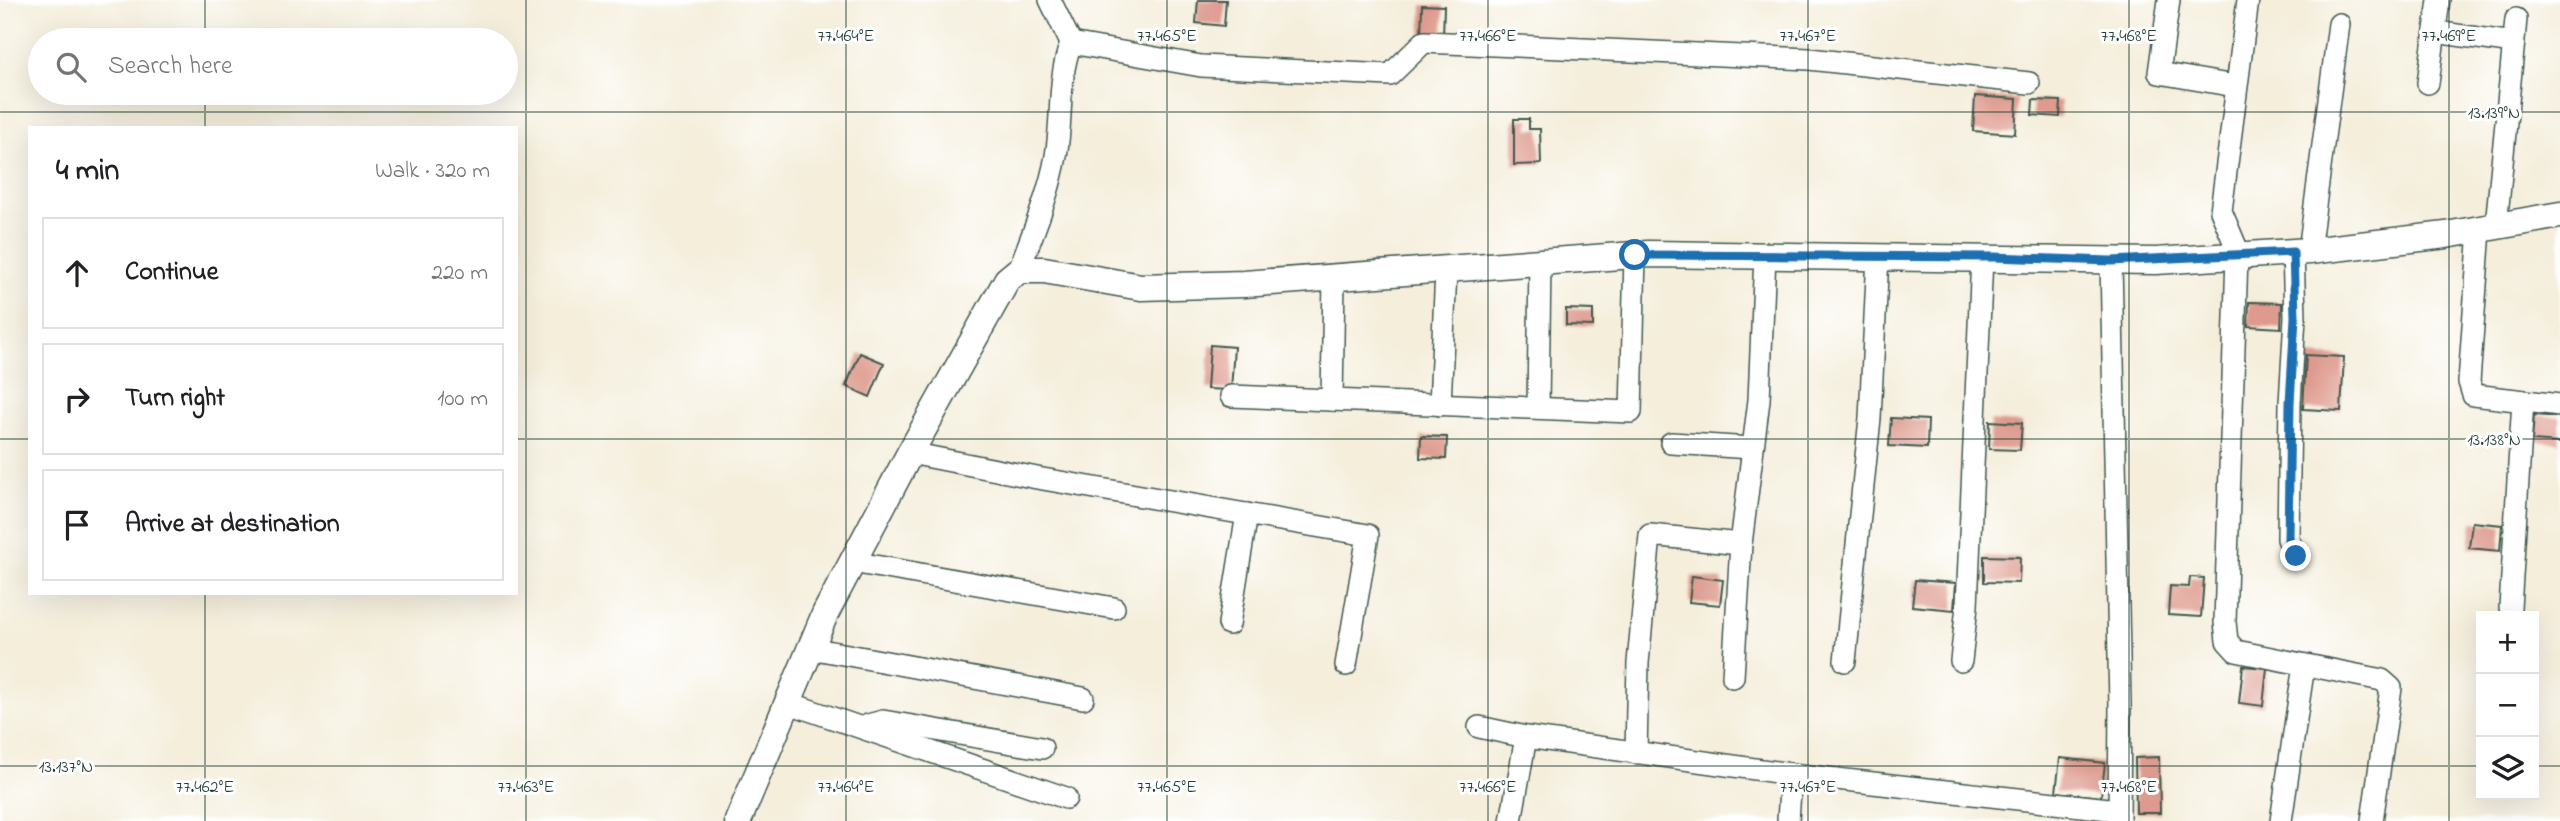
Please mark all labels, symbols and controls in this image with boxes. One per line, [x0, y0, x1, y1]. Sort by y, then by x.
text: 77.464°E [818, 24, 875, 50]
text: 77.465°E [1137, 24, 1197, 50]
text: 77.466°E [1459, 24, 1517, 50]
text: 77.467°E [1780, 24, 1837, 50]
text: 77.468°E [2101, 24, 2157, 50]
text: 77.469°E [2422, 24, 2477, 50]
search box [28, 28, 518, 105]
icon: search [52, 48, 90, 86]
text: Search here [108, 48, 233, 86]
text: 13.139°N [2468, 101, 2520, 127]
text: 4 min [56, 150, 119, 194]
text: Walk · 320 m [375, 155, 490, 188]
route start [1619, 239, 1650, 270]
icon: ahead [58, 254, 96, 292]
text: Continue [125, 254, 218, 292]
text: 220 m [432, 257, 488, 290]
icon: right [58, 380, 96, 418]
text: Turn right [125, 380, 225, 418]
text: 100 m [437, 383, 488, 416]
text: 13.138°N [2467, 428, 2521, 454]
icon: arrive [58, 506, 96, 544]
text: Arrive at destination [125, 506, 340, 544]
route end [2280, 540, 2311, 571]
map controls [2476, 611, 2539, 800]
button: + [2476, 611, 2539, 674]
button: − [2476, 674, 2539, 737]
button: layers [2476, 737, 2539, 800]
text: 13.137°N [39, 755, 93, 781]
text: 77.462°E [176, 775, 234, 801]
text: 77.463°E [497, 775, 555, 801]
text: 77.464°E [818, 775, 875, 801]
text: 77.465°E [1137, 775, 1197, 801]
text: 77.466°E [1459, 775, 1517, 801]
text: 77.467°E [1780, 775, 1837, 801]
text: 77.468°E [2101, 775, 2157, 801]

